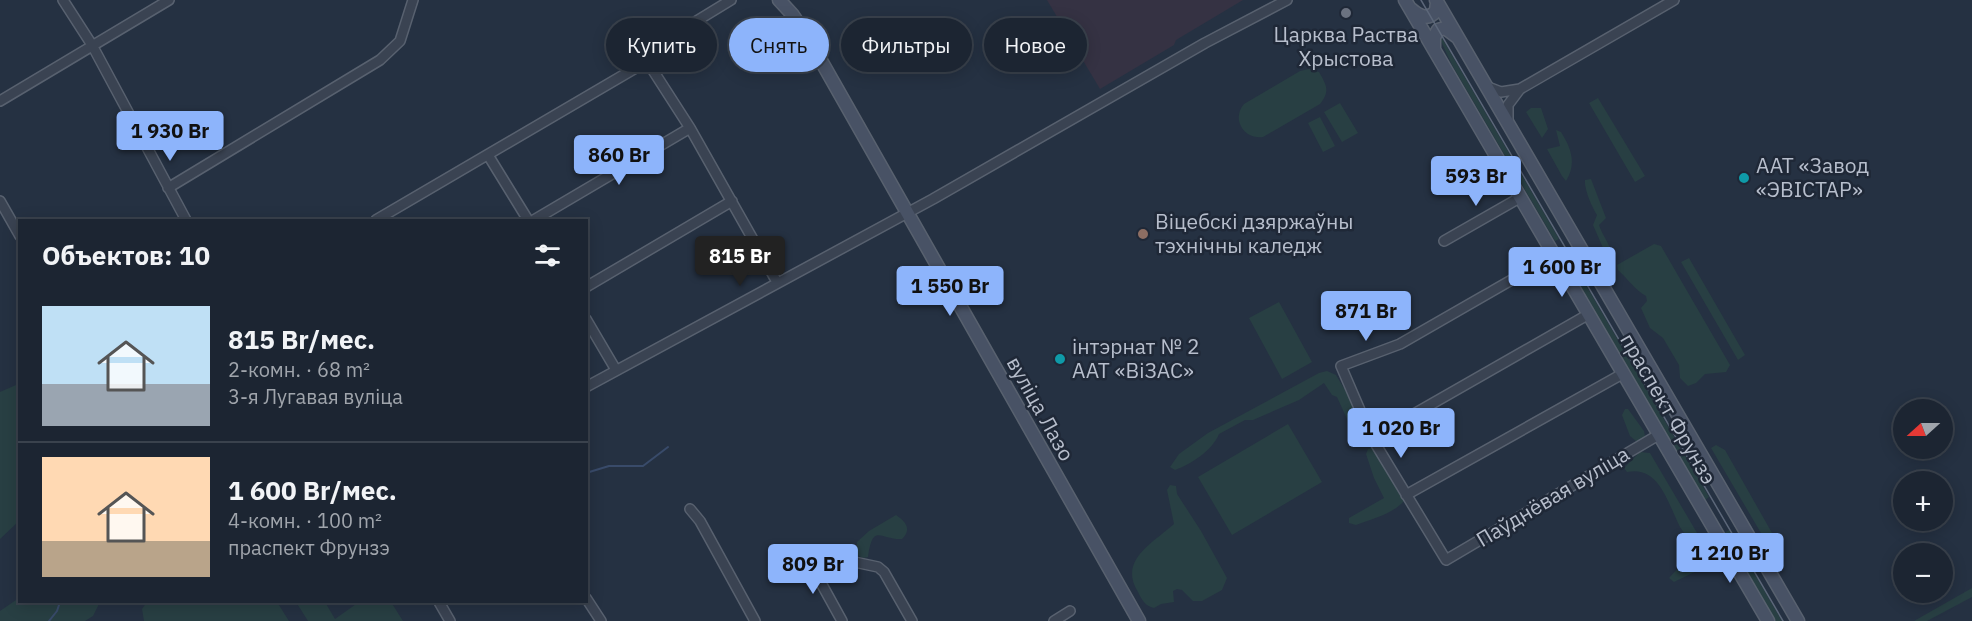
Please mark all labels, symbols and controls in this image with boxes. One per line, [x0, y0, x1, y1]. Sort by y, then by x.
marker: Царква Раства Хрыстова [1339, 6, 1353, 20]
chip: Купить [606, 18, 717, 72]
chip: Снять [729, 18, 829, 72]
chip: Фильтры [841, 18, 972, 72]
chip: Новое [984, 18, 1087, 72]
place label: Царква Раства Хрыстова [1273, 20, 1419, 72]
pin: 1 930 Br [108, 111, 232, 162]
text: 1 930 Br [131, 117, 209, 144]
pin: 860 Br [570, 135, 668, 186]
text: 860 Br [588, 141, 650, 168]
place label: ААТ «Завод «ЭВІСТАР» [1756, 151, 1869, 203]
pin: 593 Br [1427, 156, 1525, 207]
text: 593 Br [1445, 162, 1507, 189]
marker: ААТ «Завод «ЭВІСТАР» [1737, 171, 1751, 185]
place label: Віцебскі дзяржаўны тэхнічны каледж [1155, 207, 1354, 259]
marker: Віцебскі дзяржаўны тэхнічны каледж [1136, 227, 1150, 241]
pin: 815 Br [691, 236, 789, 287]
text: Объектов: 10 [42, 238, 210, 272]
icon: filters [531, 239, 564, 272]
text: 815 Br [709, 242, 771, 269]
pin: 1 600 Br [1500, 247, 1624, 298]
text: 1 600 Br [1523, 253, 1601, 280]
pin: 1 550 Br [888, 266, 1012, 317]
text: 1 550 Br [911, 272, 989, 299]
pin: 871 Br [1317, 291, 1415, 342]
text: 871 Br [1335, 297, 1397, 324]
text: 815 Br/мес. [228, 322, 375, 356]
street label: праспект Фрунзэ [1614, 328, 1723, 489]
icon: home [90, 330, 162, 402]
place label: інтэрнат № 2 ААТ «ВіЗАС» [1072, 332, 1200, 384]
street label: вуліца Лазо [1001, 351, 1081, 466]
marker: інтэрнат № 2 ААТ «ВіЗАС» [1053, 352, 1067, 366]
text: 2-комн. · 68 m² [228, 356, 370, 383]
text: 3-я Лугавая вуліца [228, 383, 403, 410]
north arrow [1893, 399, 1953, 459]
map controls [1893, 399, 1953, 603]
pin: 1 020 Br [1339, 408, 1463, 459]
text: 1 020 Br [1362, 414, 1440, 441]
street label: Паўднёвая вуліца [1471, 439, 1634, 553]
button: + [1893, 471, 1953, 531]
text: 1 600 Br/мес. [228, 473, 397, 507]
icon: home [90, 481, 162, 553]
text: 4-комн. · 100 m² [228, 507, 382, 534]
pin: 1 210 Br [1668, 533, 1792, 584]
text: праспект Фрунзэ [228, 534, 390, 561]
text: 1 210 Br [1691, 539, 1769, 566]
button: − [1893, 543, 1953, 603]
pin: 809 Br [764, 544, 862, 595]
text: 809 Br [782, 550, 844, 577]

